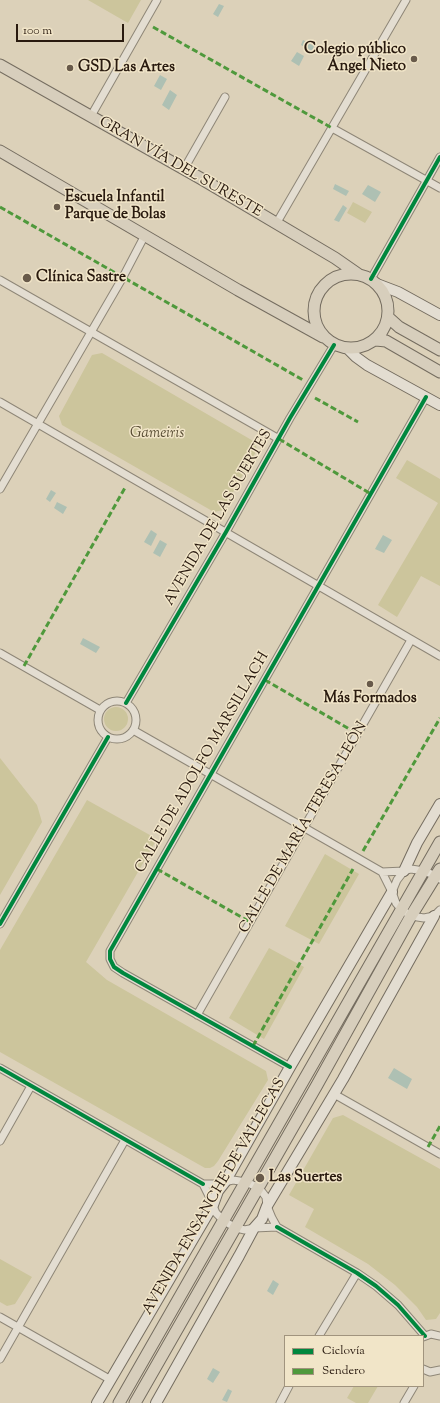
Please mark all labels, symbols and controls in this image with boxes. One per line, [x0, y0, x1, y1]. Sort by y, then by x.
scale bar [18, 16, 126, 42]
text: 100 m [23, 22, 52, 40]
place label: Colegio público Ángel Nieto [304, 41, 406, 76]
marker: Colegio público Ángel Nieto [409, 54, 419, 64]
place label: GSD Las Artes [78, 59, 175, 77]
marker: GSD Las Artes [65, 63, 75, 73]
street label: GRAN VÍA DEL SURESTE [95, 114, 265, 222]
place label: Escuela Infantil Parque de Bolas [65, 189, 166, 224]
marker: Escuela Infantil Parque de Bolas [52, 202, 62, 212]
place label: Clínica Sastre [36, 269, 126, 287]
marker: Clínica Sastre [21, 272, 33, 284]
park label: Gameiris [130, 425, 184, 443]
street label: AVENIDA DE LAS SUERTES [161, 427, 277, 609]
street label: CALLE DE ADOLFO MARSILLACH [132, 649, 274, 877]
marker: Más Formados [365, 679, 375, 689]
place label: Más Formados [323, 690, 417, 708]
street label: CALLE DE MARÍA TERESA LEÓN [236, 719, 372, 937]
street label: AVENIDA ENSANCHE DE VALLECAS [140, 1075, 290, 1319]
place label: Las Suertes [269, 1169, 342, 1187]
marker: Las Suertes [254, 1172, 266, 1184]
legend [284, 1335, 424, 1387]
text: Ciclovía [322, 1342, 365, 1360]
text: Sendero [322, 1362, 365, 1380]

